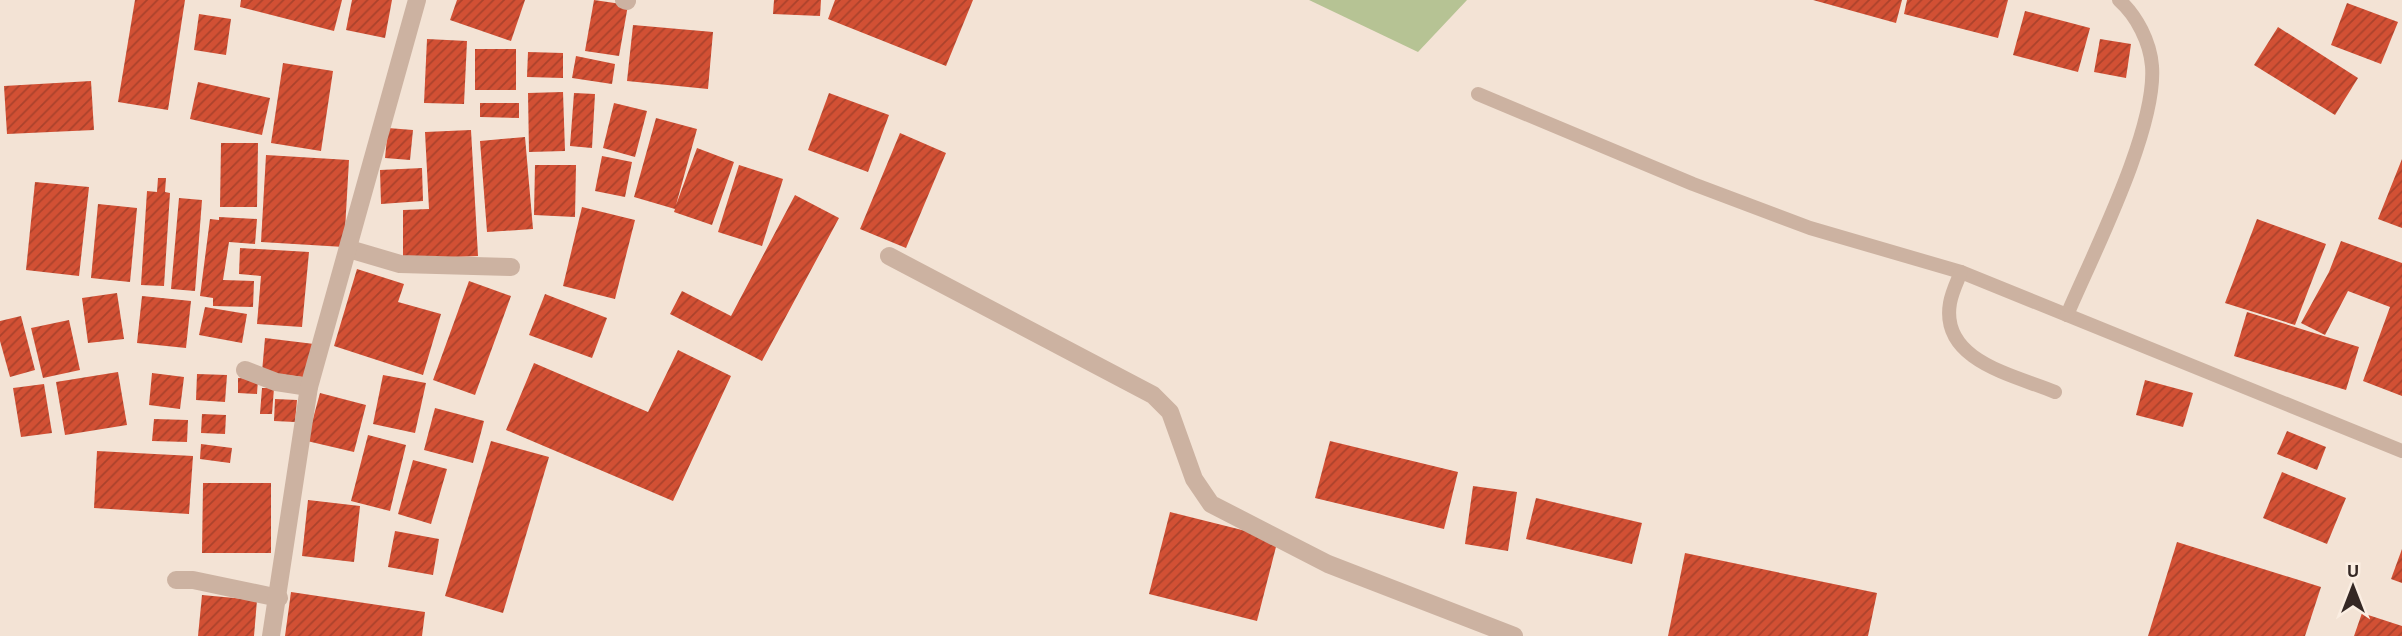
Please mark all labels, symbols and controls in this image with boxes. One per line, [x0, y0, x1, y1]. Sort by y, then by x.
north arrow [2318, 552, 2388, 622]
text: U [2347, 562, 2359, 581]

